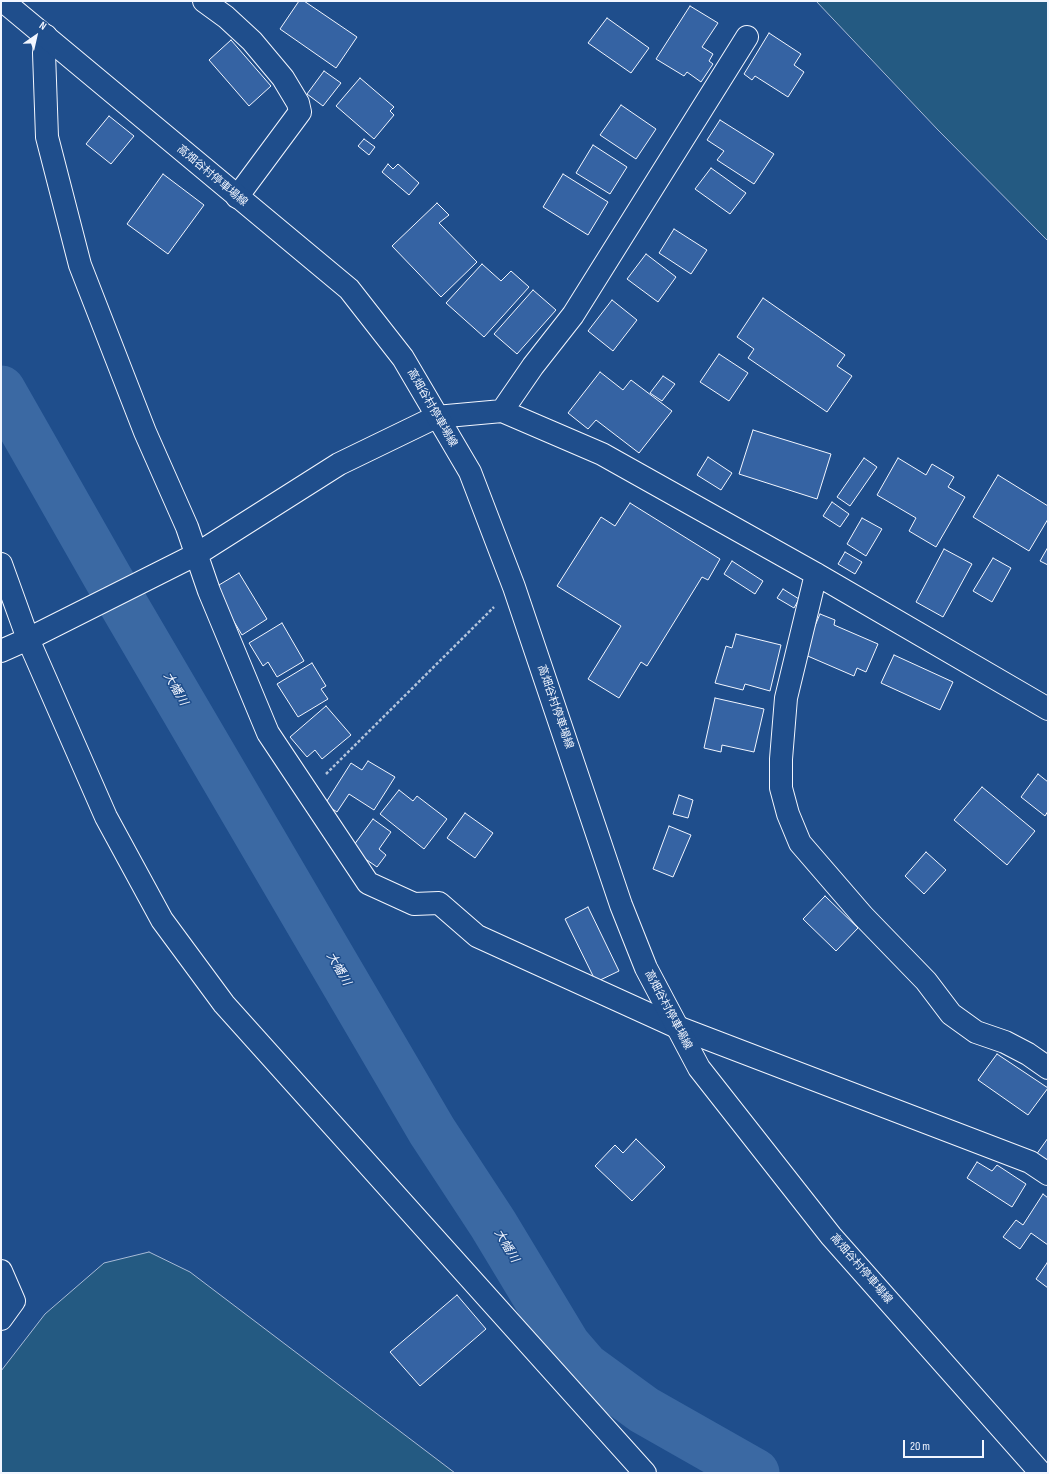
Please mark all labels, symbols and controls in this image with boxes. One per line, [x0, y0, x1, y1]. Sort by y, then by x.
north arrow [16, 16, 56, 56]
text: N [37, 19, 49, 33]
street label: 高畑谷村停車場線 [174, 143, 250, 209]
street label: 高畑谷村停車場線 [404, 367, 460, 449]
street label: 高畑谷村停車場線 [534, 663, 576, 751]
water label: 大幡川 [160, 670, 190, 708]
water label: 大幡川 [323, 950, 353, 988]
street label: 高畑谷村停車場線 [642, 968, 694, 1052]
water label: 大幡川 [491, 1227, 521, 1265]
street label: 高畑谷村停車場線 [827, 1231, 895, 1307]
scale bar [905, 1432, 986, 1458]
text: 20 m [910, 1439, 930, 1454]

